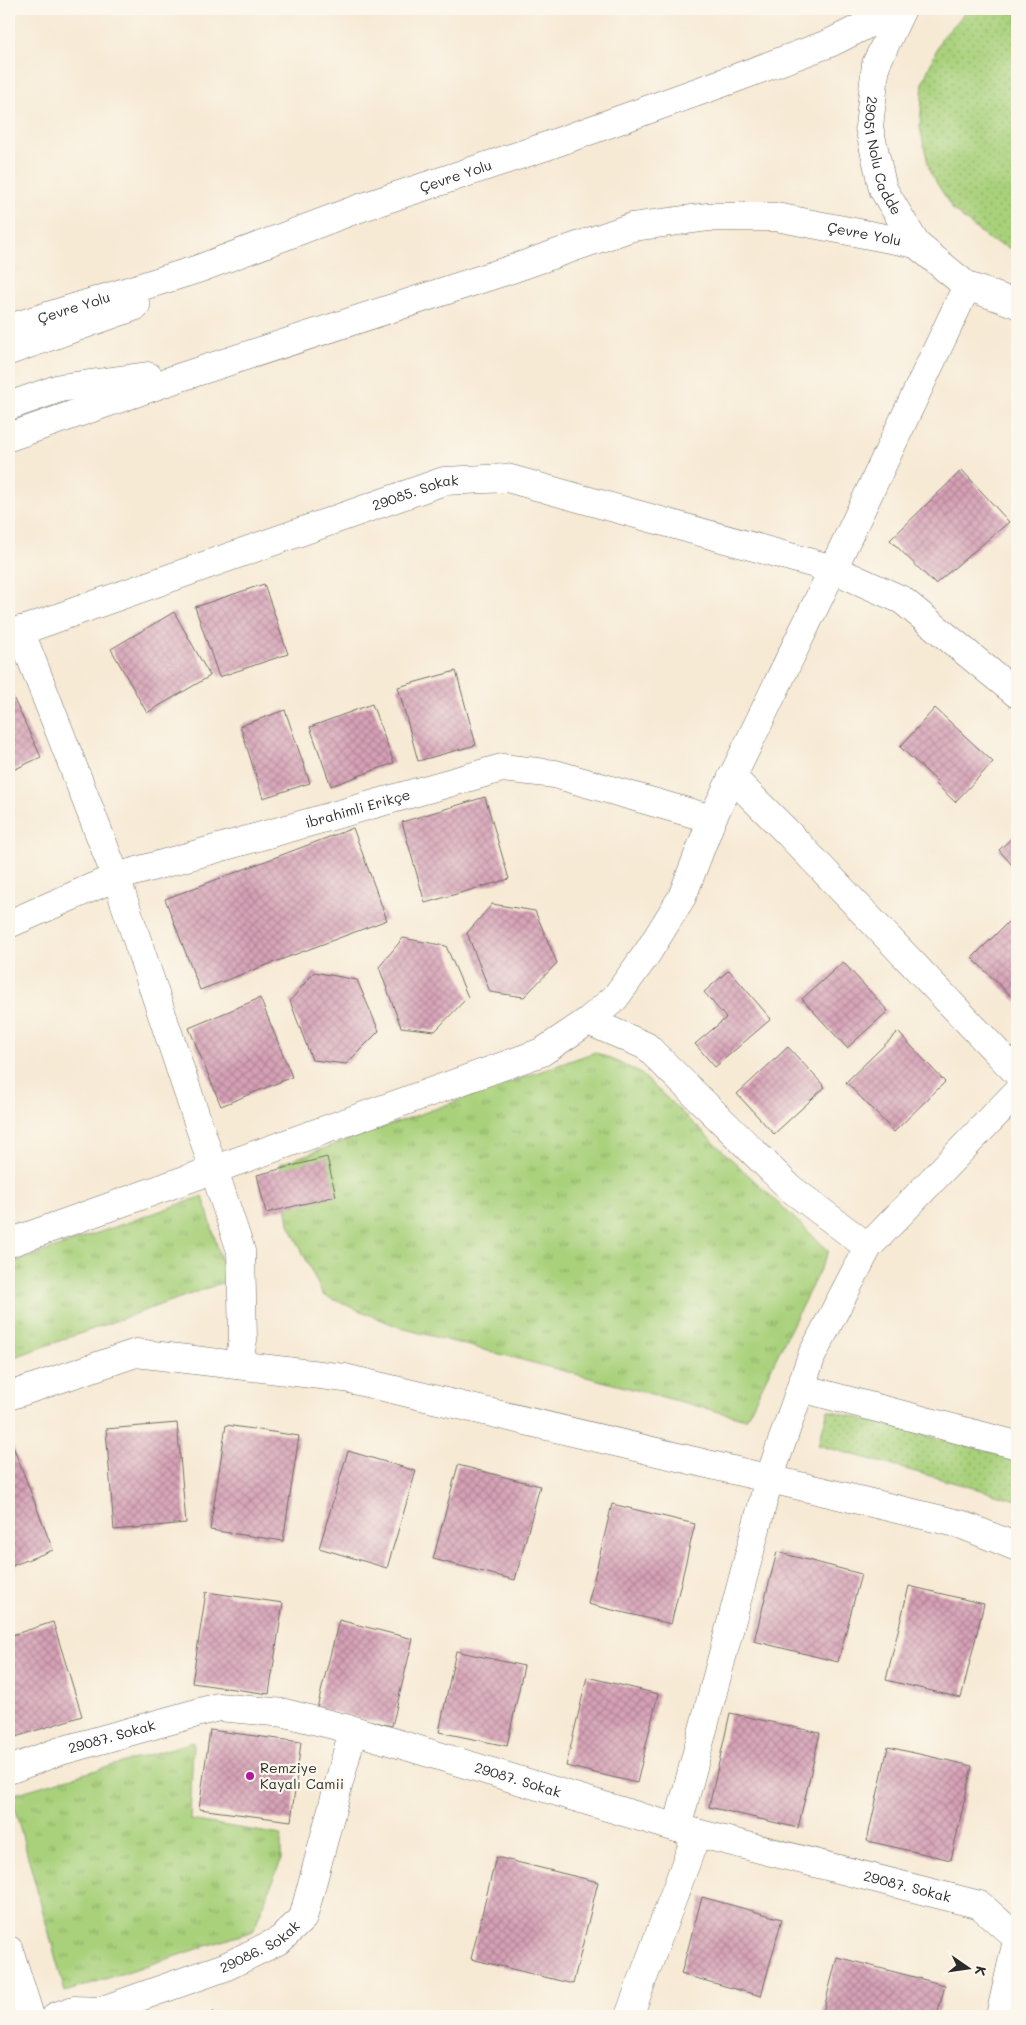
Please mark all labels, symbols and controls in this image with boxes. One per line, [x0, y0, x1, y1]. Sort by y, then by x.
street label: 29051 Nolu Cadde [860, 95, 906, 218]
street label: Çevre Yolu [417, 155, 494, 197]
street label: Çevre Yolu [826, 217, 903, 250]
street label: Çevre Yolu [35, 287, 112, 327]
street label: 29085. Sokak [370, 470, 459, 515]
street label: ibrahimli Erikçe [303, 784, 412, 832]
street label: 29087. Sokak [66, 1715, 157, 1757]
street label: 29087. Sokak [472, 1757, 564, 1801]
place label: Remziye Kayalı Camii [260, 1758, 344, 1793]
marker: Remziye Kayalı Camii [244, 1770, 256, 1782]
street label: 29087. Sokak [862, 1866, 953, 1906]
street label: 29086. Sokak [217, 1916, 304, 1977]
north arrow [944, 1942, 994, 1992]
text: K [971, 1964, 991, 1978]

